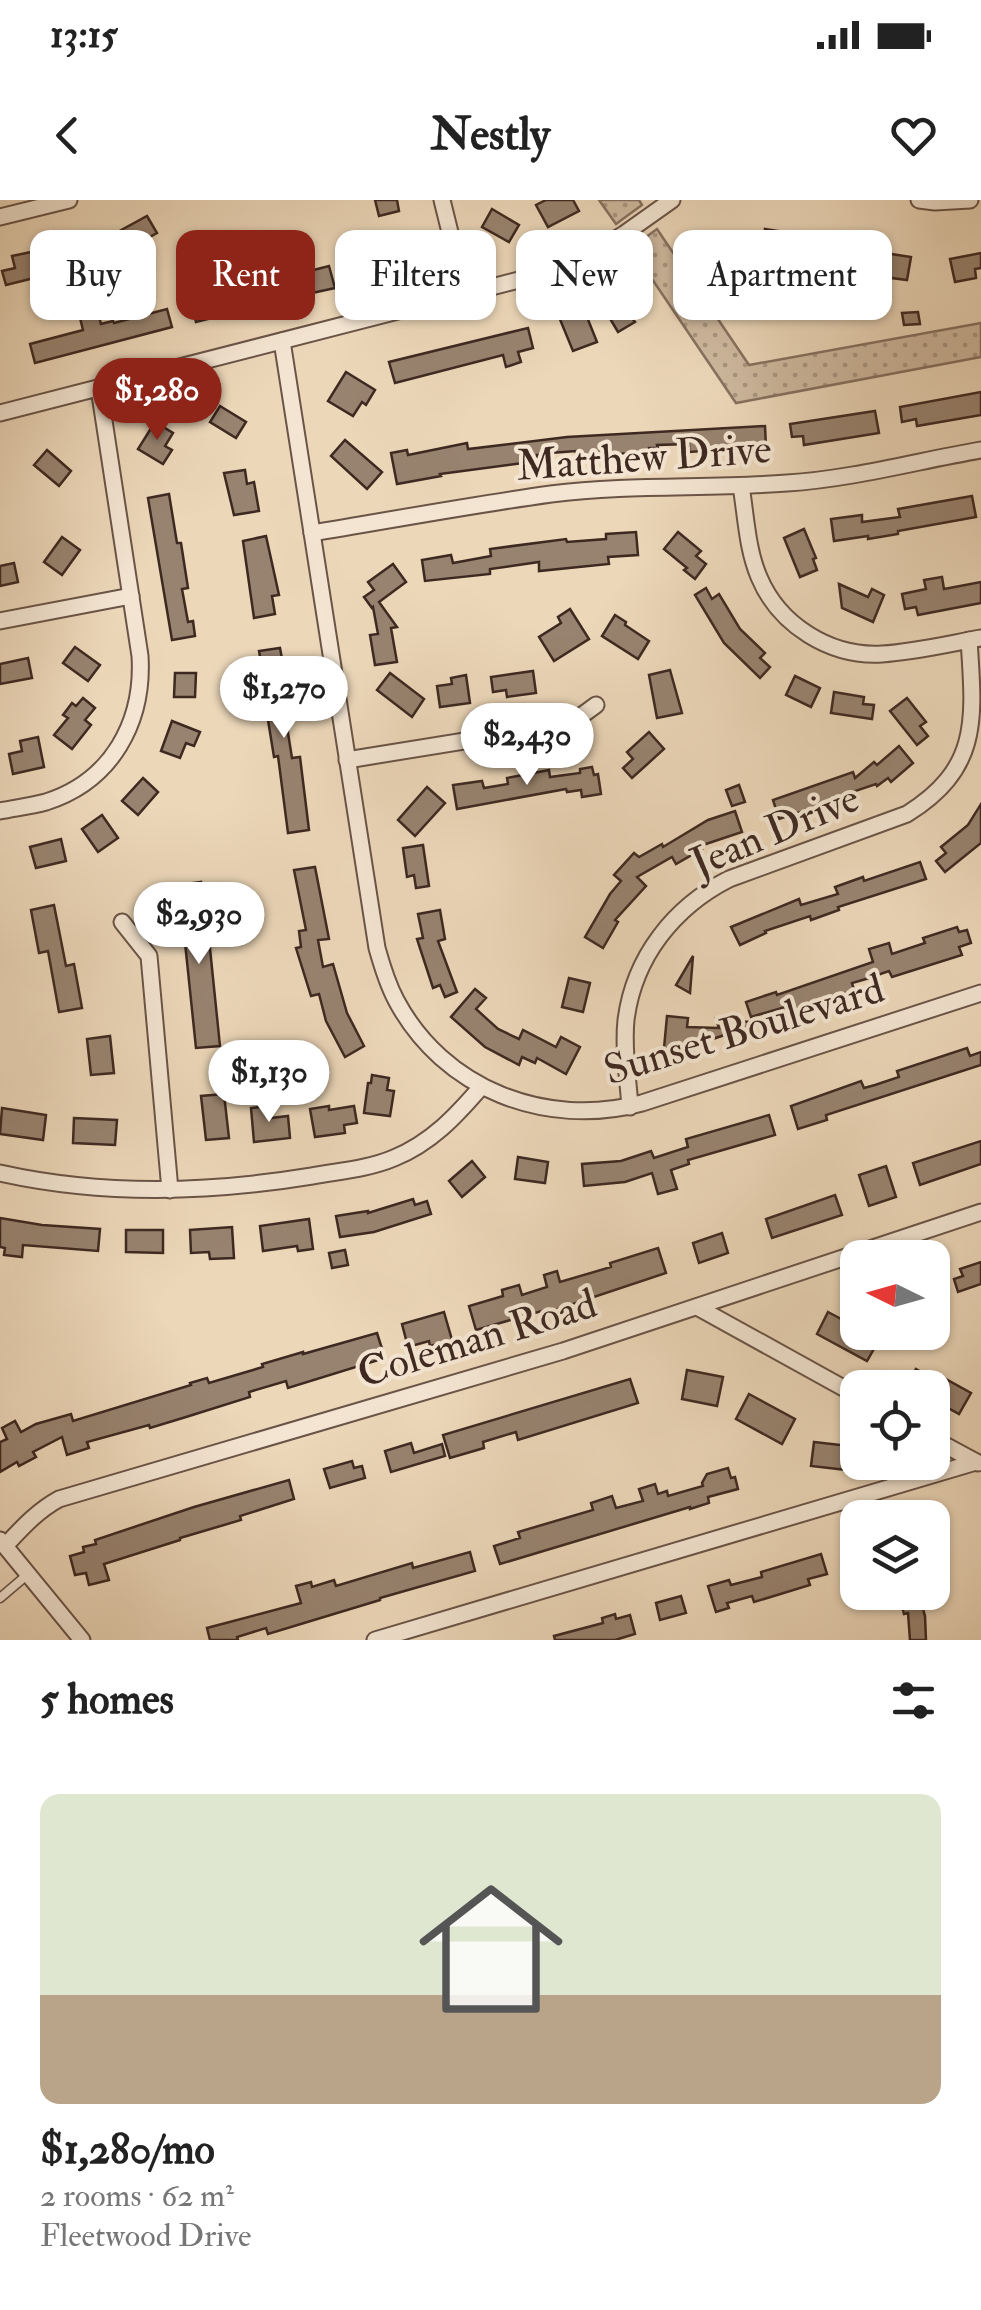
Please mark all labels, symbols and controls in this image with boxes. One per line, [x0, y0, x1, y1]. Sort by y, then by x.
text: 13:15 [50, 11, 118, 59]
text: Nestly [431, 107, 550, 163]
icon: back [40, 108, 95, 163]
icon: heart [886, 108, 941, 163]
chip: Buy [30, 230, 156, 320]
chip: Rent [176, 230, 315, 320]
chip: Filters [335, 230, 496, 320]
chip: New [516, 230, 653, 320]
chip: Apartment [673, 230, 892, 320]
pin: $1,280 [76, 358, 238, 443]
text: $1,280 [115, 370, 199, 410]
street label: Matthew Drive [515, 423, 773, 493]
pin: $1,270 [203, 656, 365, 741]
text: $1,270 [242, 668, 326, 708]
pin: $2,430 [446, 703, 608, 788]
text: $2,430 [483, 715, 571, 755]
street label: Jean Drive [682, 772, 867, 890]
pin: $2,930 [118, 882, 280, 967]
text: $2,930 [155, 894, 243, 934]
street label: Sunset Boulevard [598, 963, 891, 1097]
pin: $1,130 [188, 1040, 350, 1125]
text: $1,130 [230, 1052, 308, 1092]
north arrow [840, 1240, 950, 1350]
map controls [840, 1240, 950, 1610]
street label: Coleman Road [351, 1278, 603, 1400]
button: locate [840, 1370, 950, 1480]
button: layers [840, 1500, 950, 1610]
icon: filters [886, 1673, 941, 1728]
text: 5 homes [40, 1674, 174, 1726]
icon: home [401, 1859, 581, 2039]
text: $1,280/mo [40, 2124, 215, 2176]
text: 2 rooms · 62 m² [40, 2176, 234, 2216]
text: Fleetwood Drive [40, 2216, 251, 2256]

